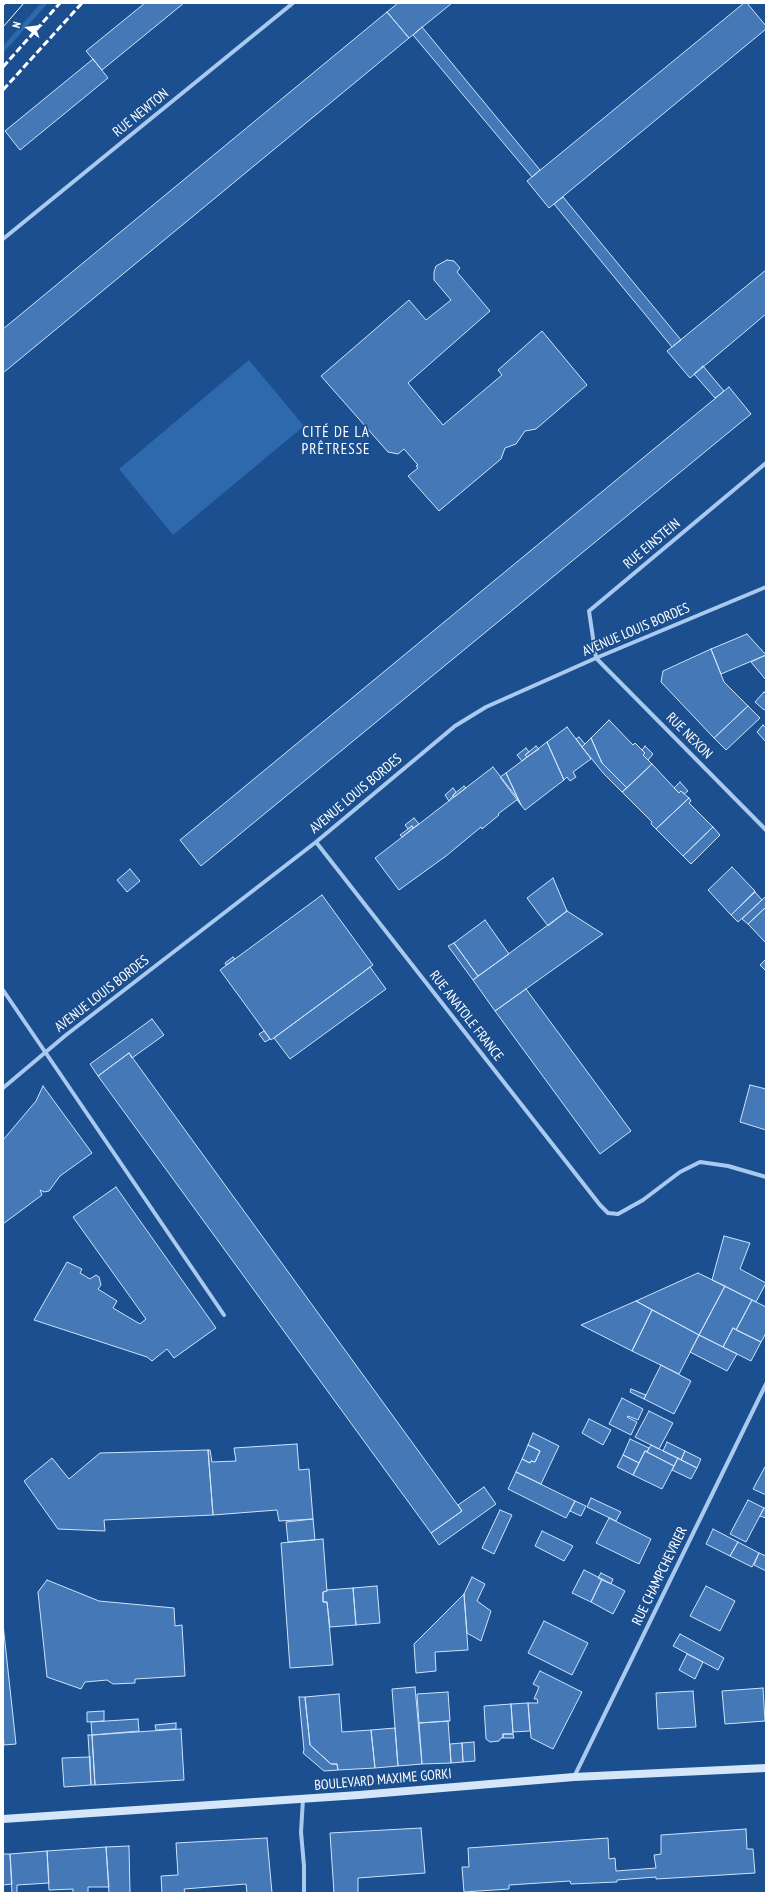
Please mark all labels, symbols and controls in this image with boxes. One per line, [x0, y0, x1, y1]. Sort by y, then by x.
north arrow [8, 8, 48, 48]
text: N [9, 20, 24, 30]
street label: RUE NEWTON [110, 85, 172, 141]
district label: CITÉ DE LA PRÊTRESSE [301, 424, 371, 459]
street label: RUE EINSTEIN [620, 515, 684, 573]
street label: AVENUE LOUIS BORDES [580, 600, 692, 660]
street label: RUE NEXON [662, 709, 716, 763]
street label: AVENUE LOUIS BORDES [307, 751, 405, 837]
street label: AVENUE LOUIS BORDES [52, 952, 152, 1036]
street label: RUE ANATOLE FRANCE [426, 968, 506, 1064]
street label: RUE CHAMPCHEVRIER [629, 1524, 691, 1628]
street label: BOULEVARD MAXIME GORKI [314, 1766, 452, 1794]

